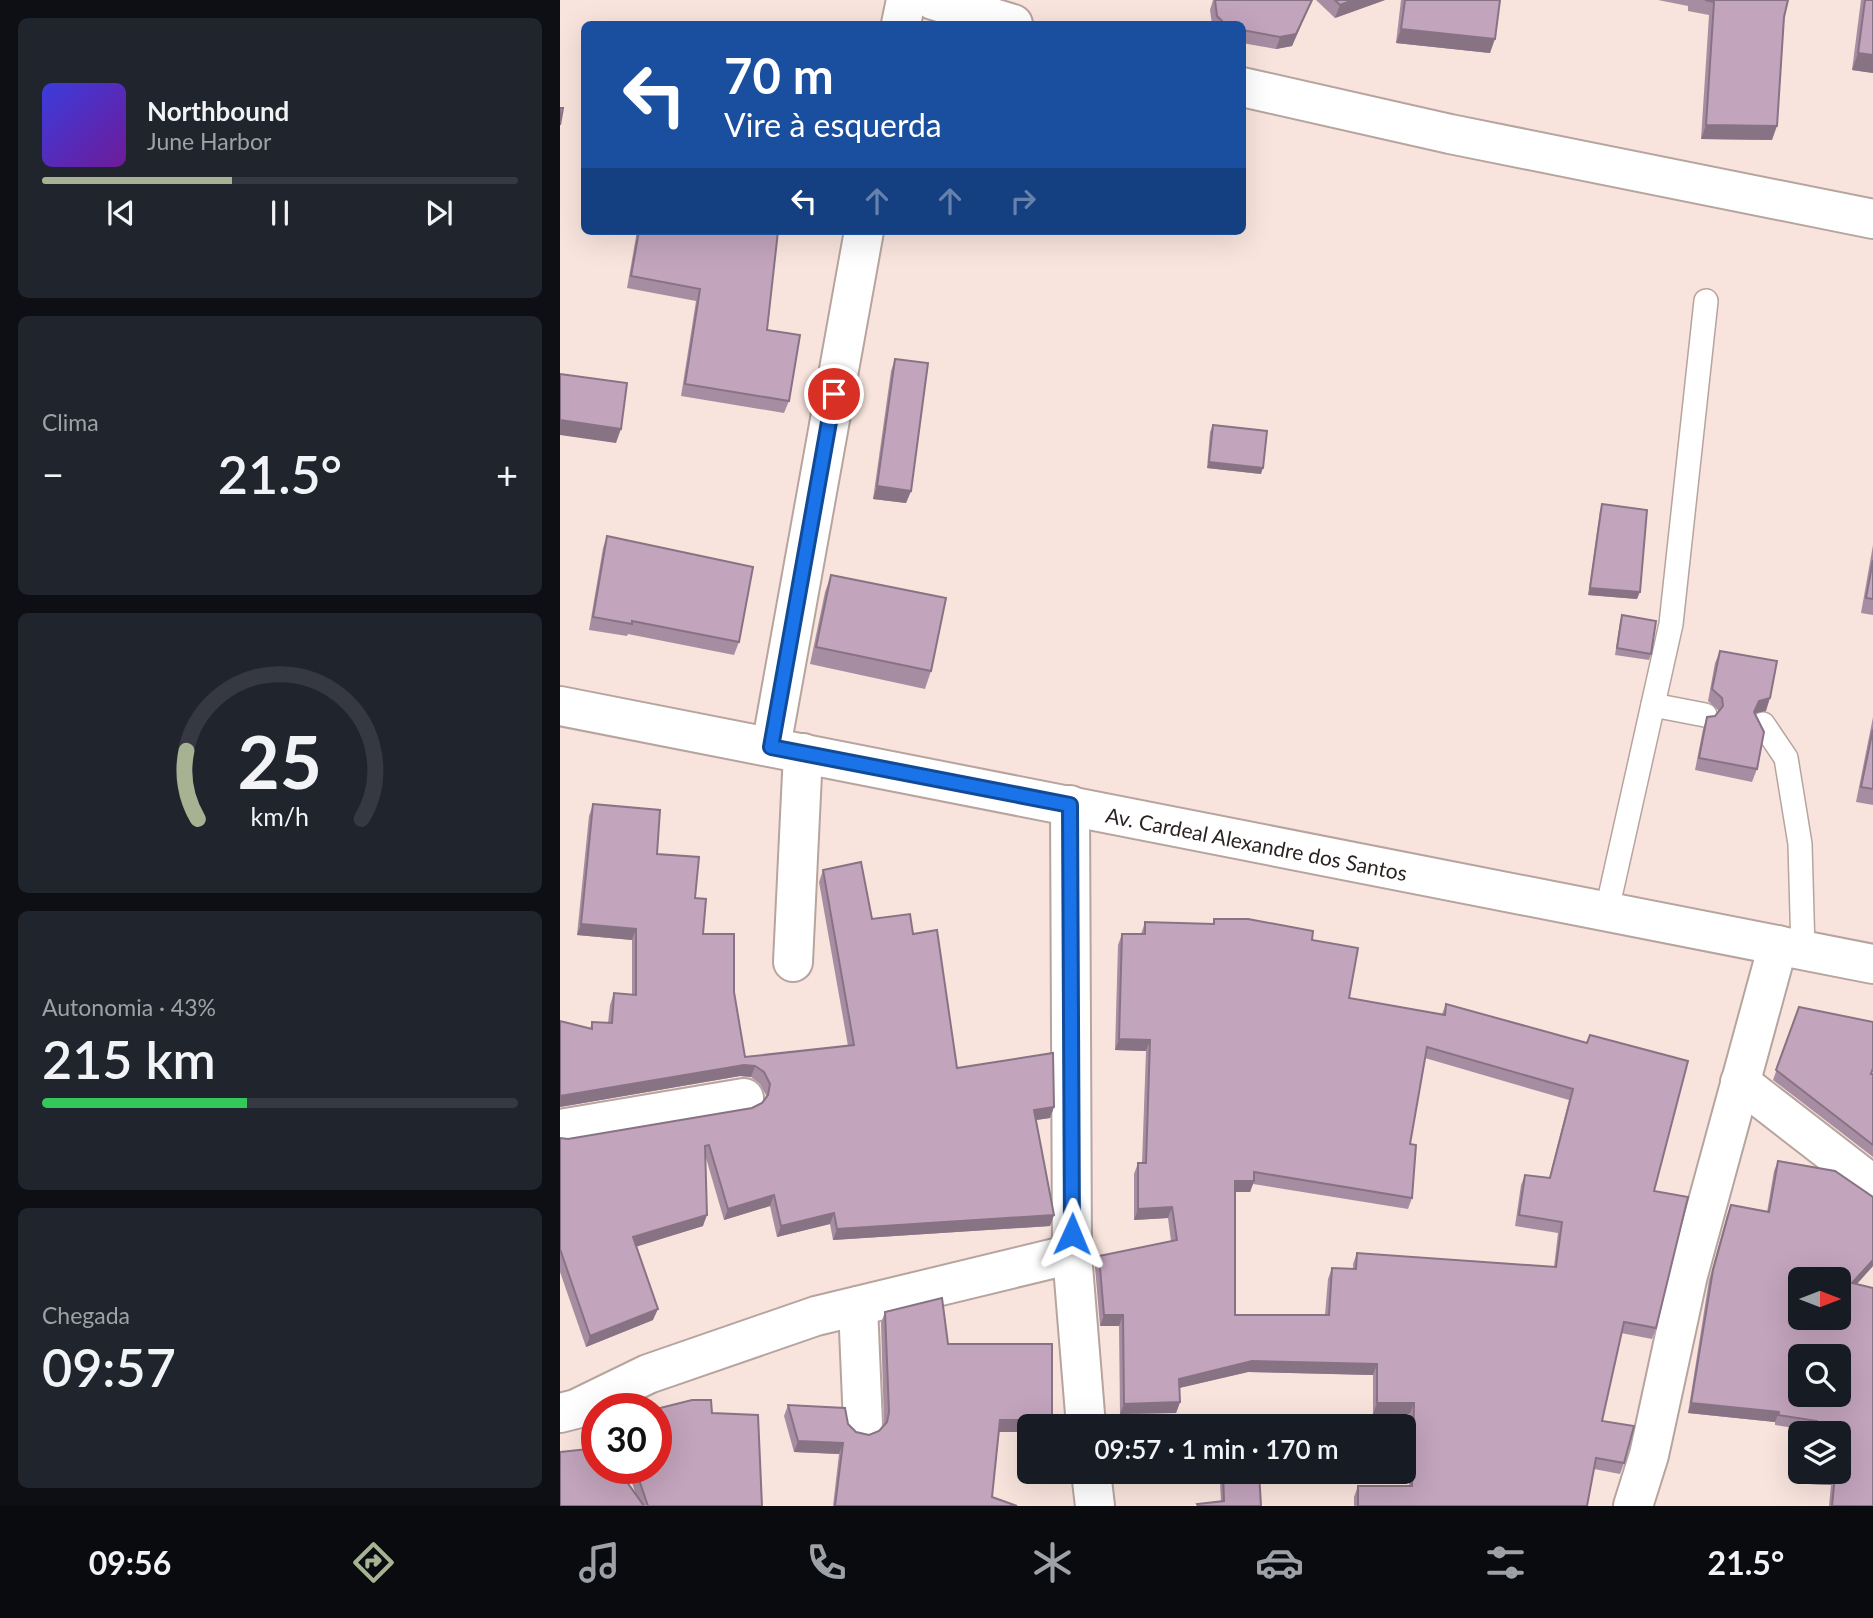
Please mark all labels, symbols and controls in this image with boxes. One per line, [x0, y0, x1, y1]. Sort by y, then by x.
text: 70 m [724, 46, 834, 104]
icon: left [609, 49, 700, 140]
text: Northbound [147, 95, 289, 127]
text: Vire à esquerda [724, 105, 942, 144]
text: June Harbor [147, 127, 271, 155]
icon: left [785, 182, 823, 220]
icon: ahead [858, 182, 896, 220]
icon: ahead [931, 182, 969, 220]
icon: right [1004, 182, 1042, 220]
icon: previous [102, 194, 140, 232]
icon: pause [261, 194, 299, 232]
icon: next [420, 194, 458, 232]
pin [804, 364, 864, 424]
icon: arrive [815, 375, 853, 413]
text: Clima [42, 408, 99, 436]
text: 21.5° [218, 443, 342, 505]
text: − [42, 451, 64, 497]
text: + [496, 451, 518, 497]
text: 25 [238, 717, 322, 805]
text: km/h [251, 801, 309, 831]
street label: Av. Cardeal Alexandre dos Santos [1104, 801, 1410, 885]
text: Autonomia · 43% [42, 993, 216, 1021]
text: 215 km [42, 1028, 216, 1090]
position arrow [1035, 1197, 1109, 1271]
north arrow [1788, 1267, 1852, 1330]
map controls [1788, 1267, 1851, 1484]
text: Chegada [42, 1301, 130, 1329]
text: 09:57 [42, 1336, 176, 1398]
button: search [1788, 1344, 1851, 1407]
speed limit sign: 30 [581, 1393, 672, 1484]
button: layers [1788, 1421, 1851, 1484]
text: 09:57 · 1 min · 170 m [1094, 1433, 1339, 1465]
icon: directions [349, 1538, 398, 1587]
icon: music [575, 1538, 624, 1587]
icon: phone [802, 1538, 851, 1587]
icon: climate [1028, 1538, 1077, 1587]
icon: car [1255, 1538, 1304, 1587]
icon: filters [1481, 1538, 1530, 1587]
text: 09:56 [89, 1543, 171, 1582]
text: 21.5° [1708, 1543, 1784, 1582]

